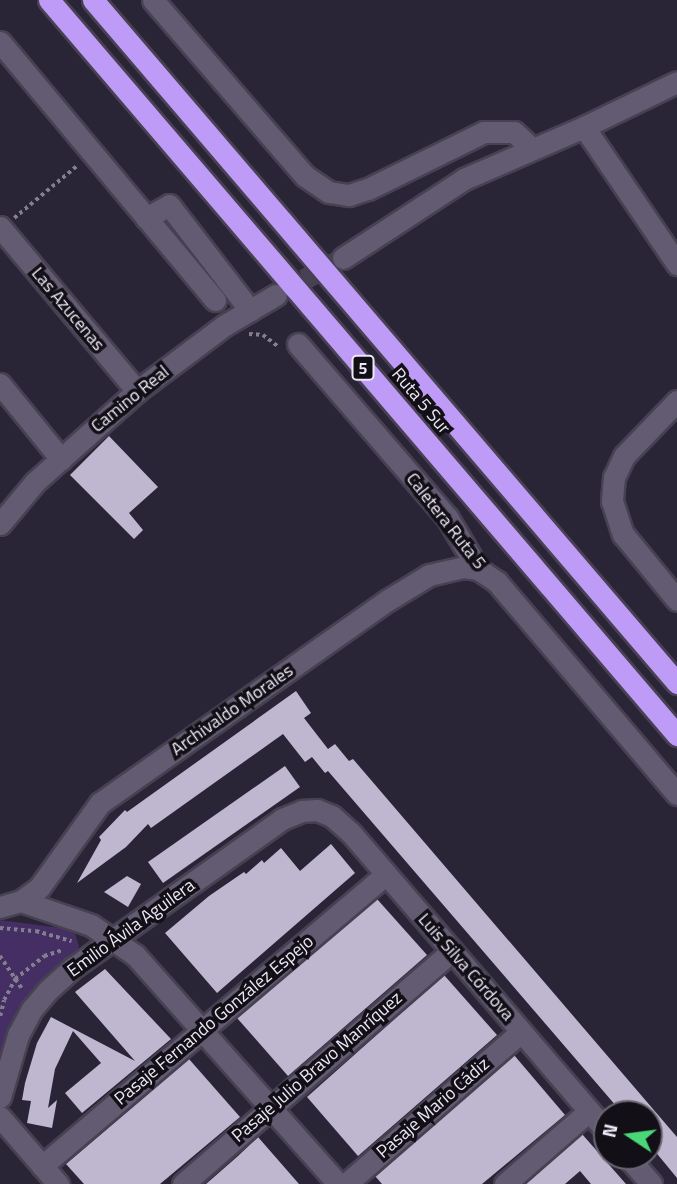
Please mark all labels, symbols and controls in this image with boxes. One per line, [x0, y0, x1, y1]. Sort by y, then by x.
street label: Las Azucenas [27, 263, 109, 355]
road number: 5 [351, 356, 375, 380]
street label: Camino Real [87, 361, 173, 437]
street label: Ruta 5 Sur [387, 364, 455, 438]
street label: Caletera Ruta 5 [402, 468, 490, 574]
street label: Archivaldo Morales [167, 660, 297, 760]
street label: Emilio Ávila Aguilera [63, 874, 199, 982]
street label: Luis Silva Córdova [413, 909, 519, 1025]
street label: Pasaje Fernando González Espejo [110, 930, 318, 1110]
street label: Pasaje Julio Bravo Manríquez [227, 987, 407, 1147]
street label: Pasaje Mario Cádiz [372, 1053, 494, 1163]
north arrow [593, 1100, 663, 1170]
text: N [593, 1121, 625, 1140]

